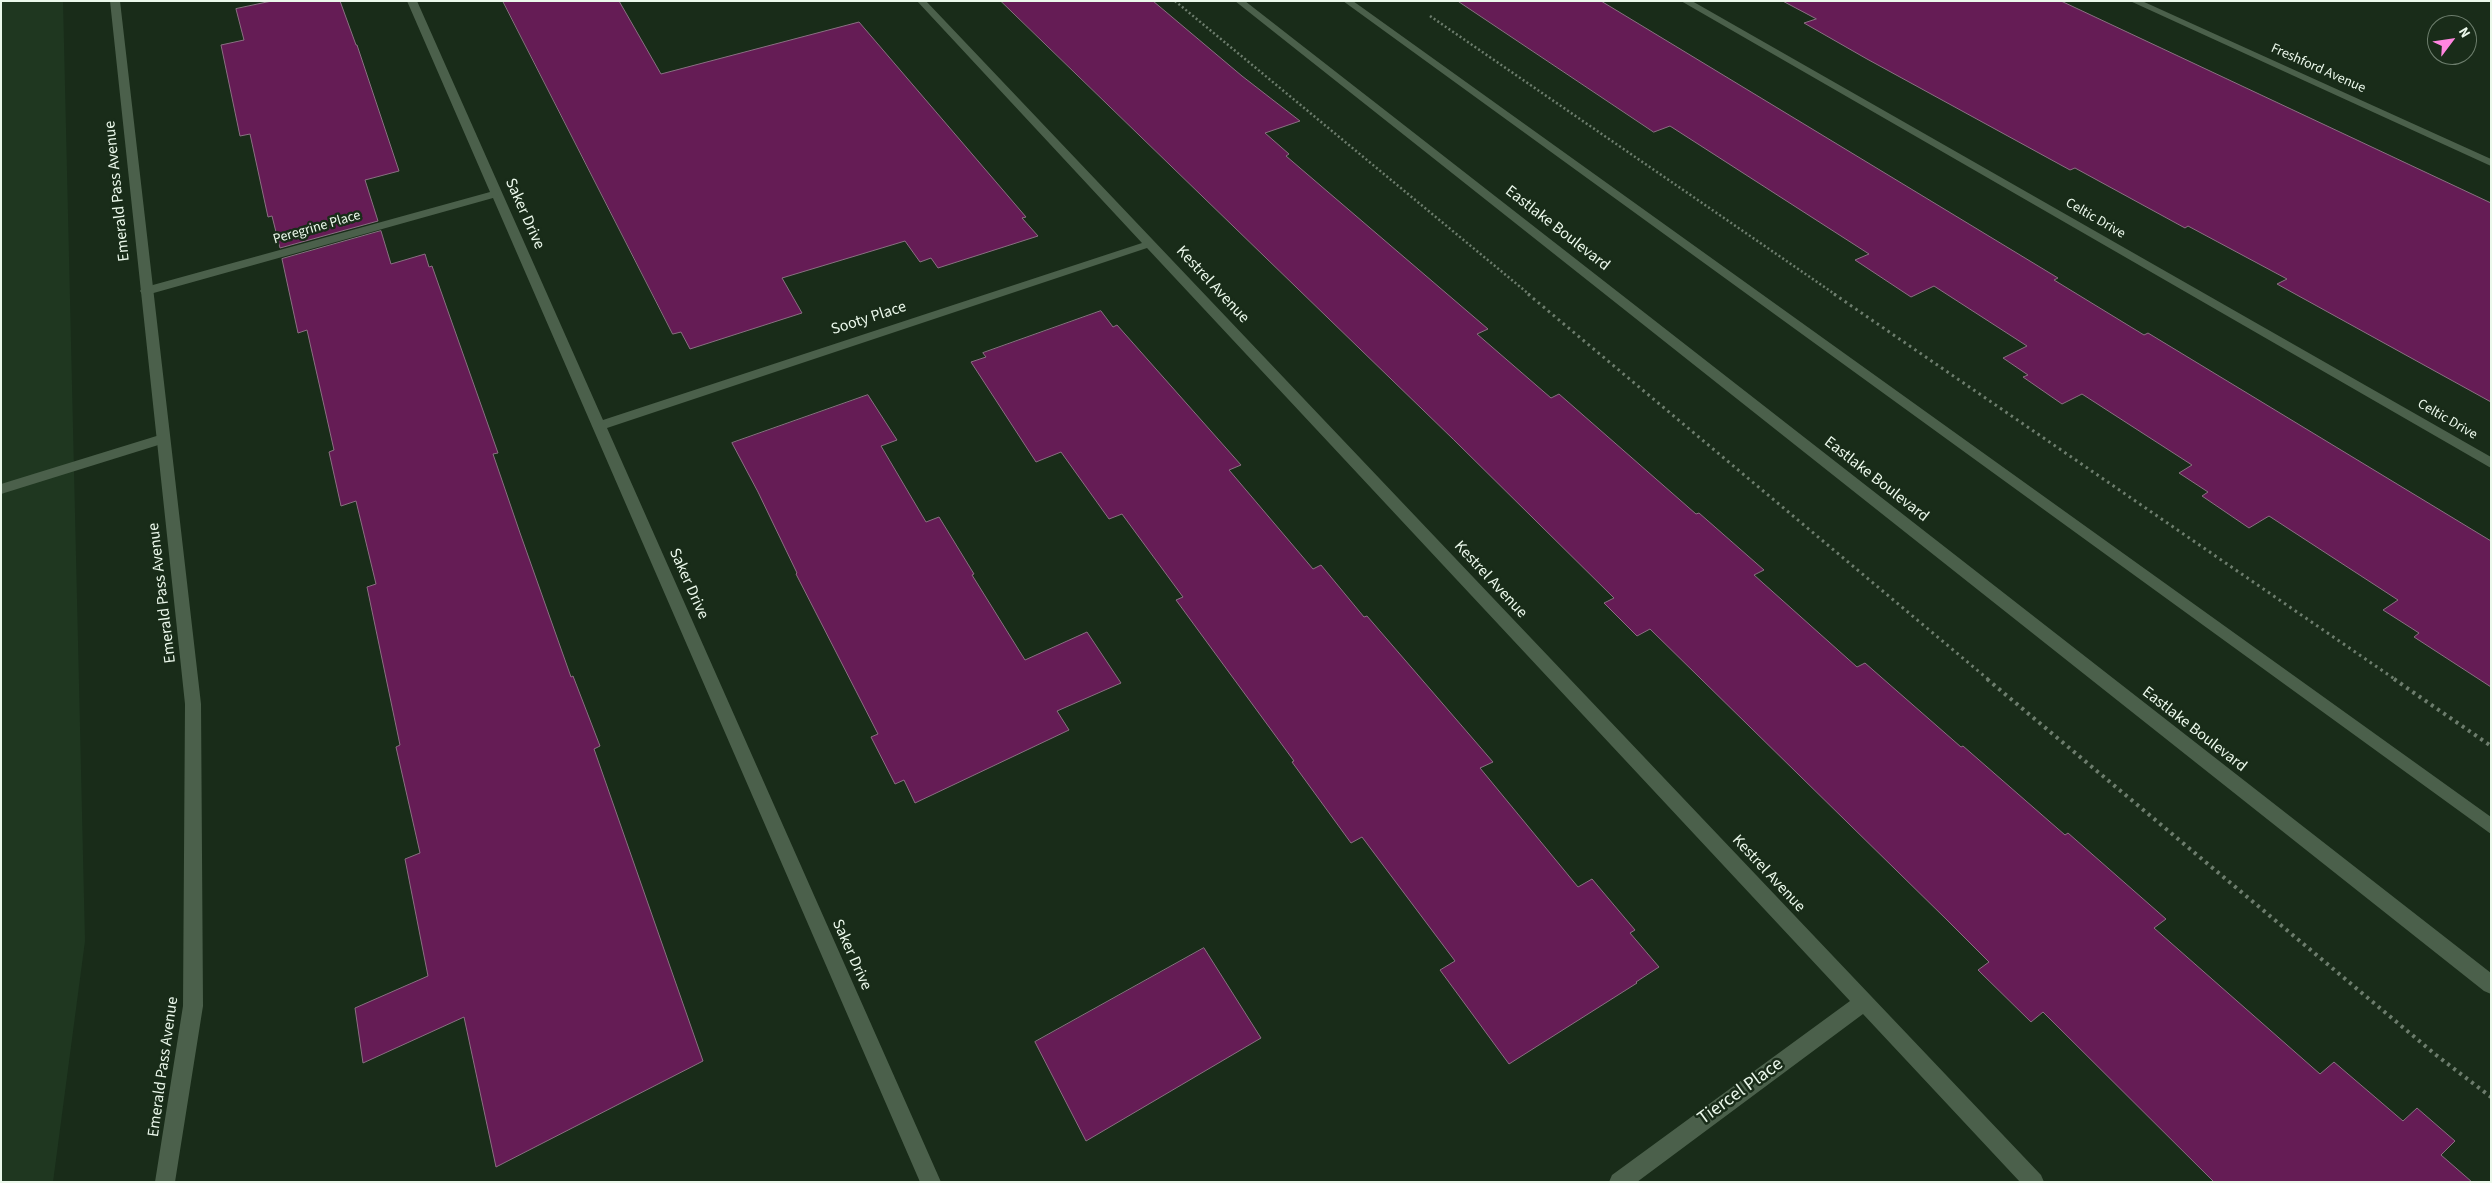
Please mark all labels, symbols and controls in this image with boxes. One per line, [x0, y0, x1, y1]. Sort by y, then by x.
north arrow [2427, 15, 2477, 65]
text: N [2453, 24, 2475, 42]
street label: Freshford Avenue [2268, 41, 2368, 97]
street label: Emerald Pass Avenue [101, 120, 135, 262]
street label: Saker Drive [500, 176, 548, 252]
street label: Eastlake Boulevard [1501, 182, 1613, 276]
street label: Celtic Drive [2062, 195, 2128, 243]
street label: Peregrine Place [271, 207, 363, 249]
street label: Kestrel Avenue [1171, 242, 1253, 328]
street label: Sooty Place [829, 298, 909, 340]
street label: Celtic Drive [2414, 396, 2480, 444]
street label: Eastlake Boulevard [1820, 433, 1932, 527]
street label: Emerald Pass Avenue [145, 522, 181, 664]
street label: Kestrel Avenue [1449, 537, 1531, 623]
street label: Saker Drive [664, 546, 712, 622]
street label: Eastlake Boulevard [2138, 683, 2250, 777]
street label: Kestrel Avenue [1727, 831, 1809, 917]
street label: Saker Drive [827, 917, 875, 993]
street label: Emerald Pass Avenue [145, 996, 183, 1138]
street label: Tiercel Place [1694, 1053, 1788, 1131]

